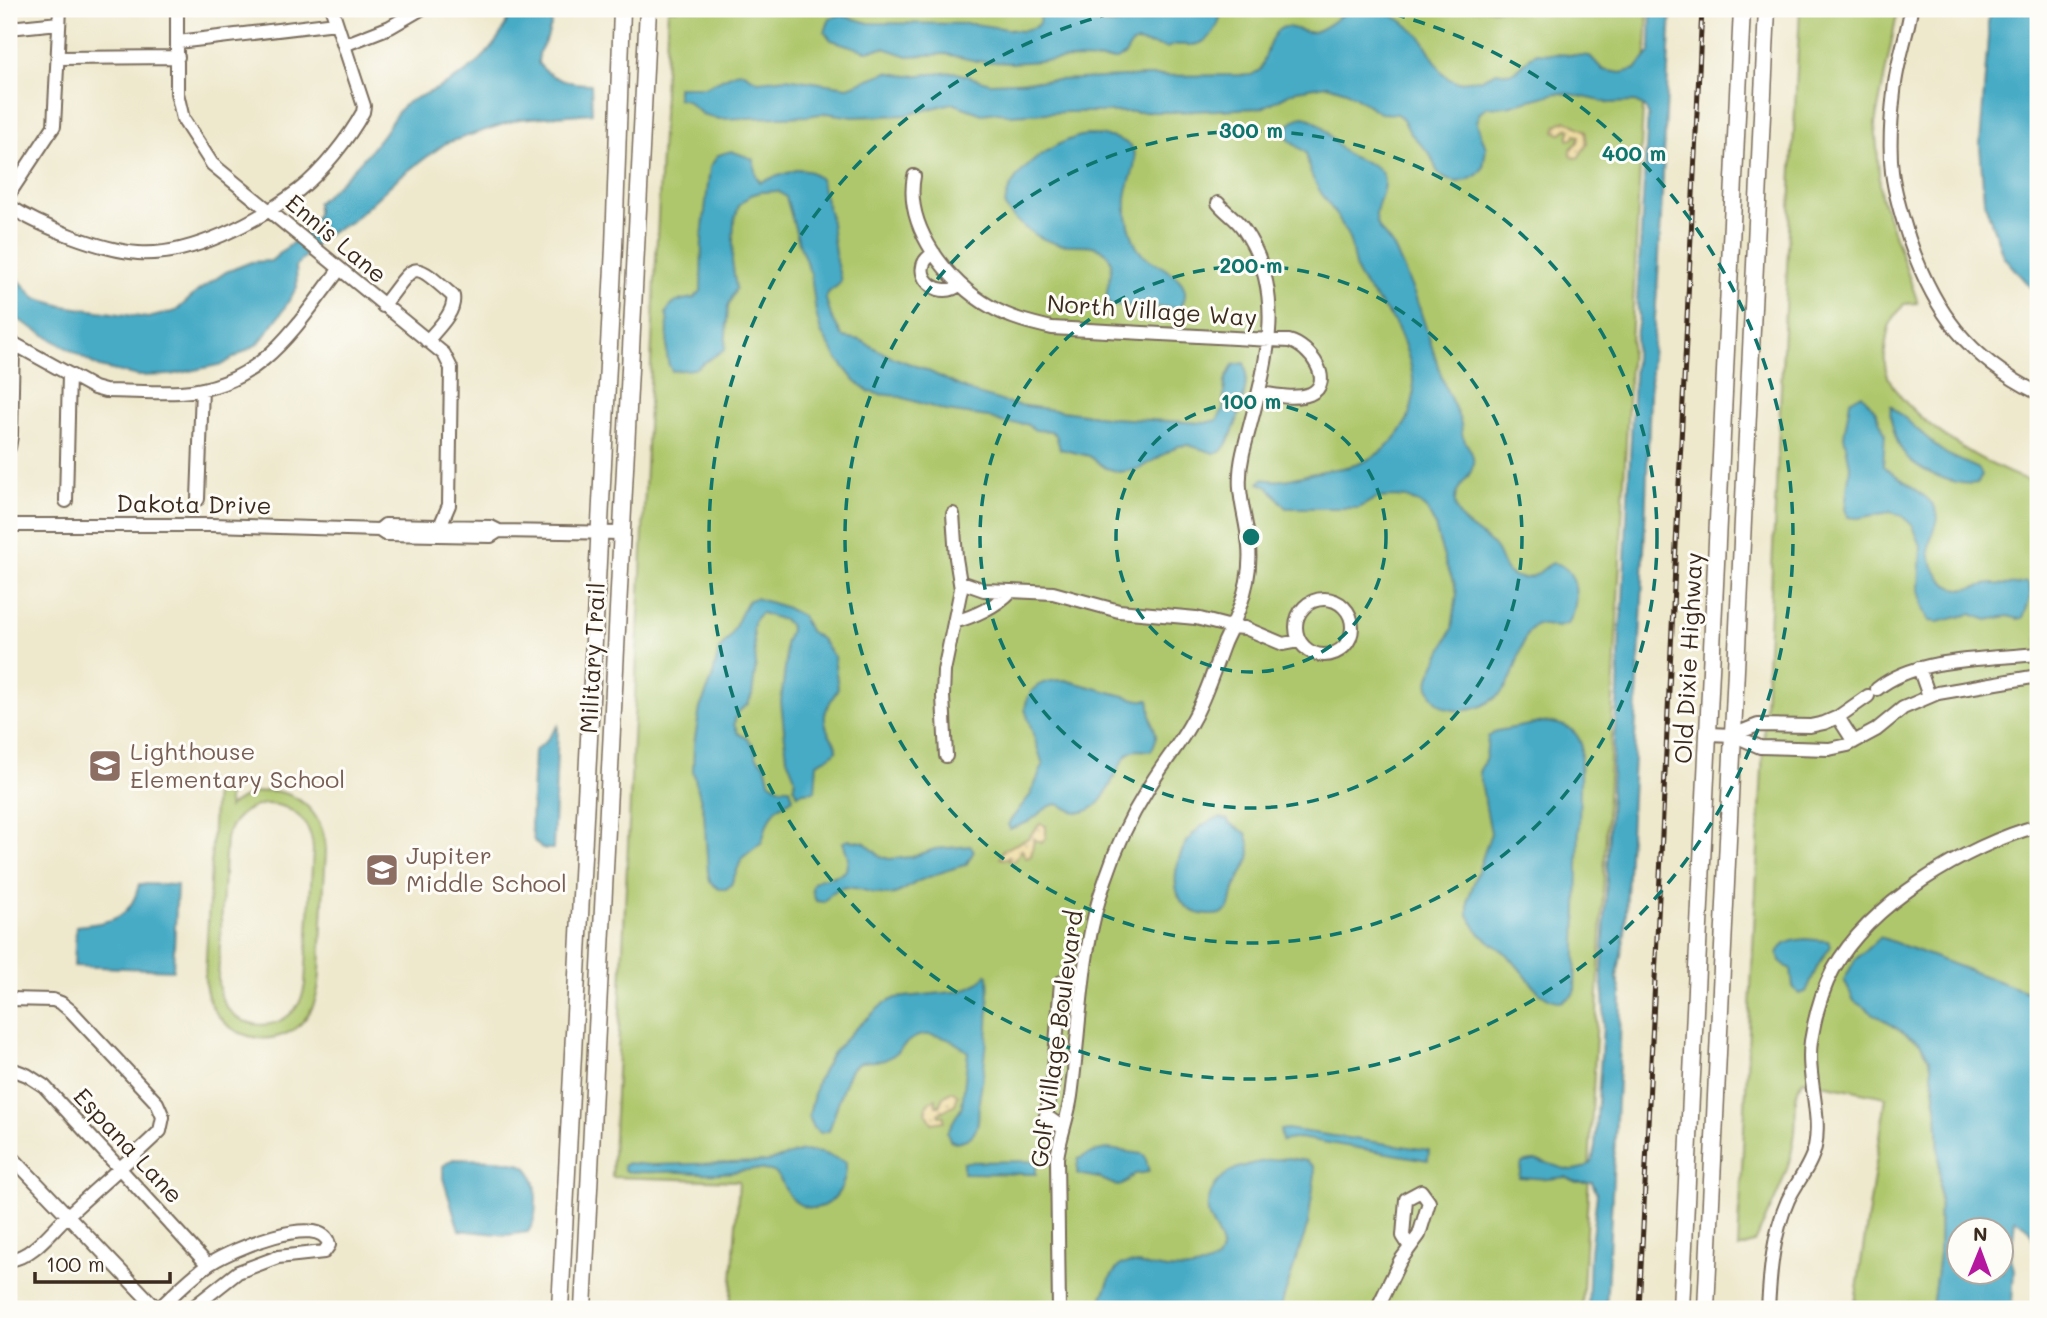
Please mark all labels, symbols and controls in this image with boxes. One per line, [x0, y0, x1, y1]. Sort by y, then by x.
text: 300 m [1219, 116, 1283, 143]
text: 400 m [1602, 139, 1666, 166]
street label: Ennis Lane [280, 187, 394, 289]
text: 200 m [1220, 251, 1282, 278]
street label: North Village Way [1046, 287, 1258, 332]
text: 100 m [1221, 387, 1281, 414]
street label: Dakota Drive [116, 487, 272, 520]
centre of rings [1239, 525, 1263, 549]
street label: Old Dixie Highway [1666, 551, 1709, 765]
street label: Military Trail [572, 582, 611, 734]
place label: Lighthouse Elementary School [130, 735, 345, 794]
school or university icon: Lighthouse Elementary School [86, 747, 124, 785]
place label: Jupiter Middle School [406, 839, 567, 898]
school or university icon: Jupiter Middle School [363, 851, 401, 889]
street label: Golf Village Boulevard [1022, 908, 1089, 1169]
street label: Espana Lane [68, 1081, 191, 1209]
north arrow [1946, 1216, 2016, 1286]
text: N [1973, 1221, 1988, 1246]
scale bar [35, 1241, 170, 1285]
text: 100 m [46, 1250, 105, 1277]

